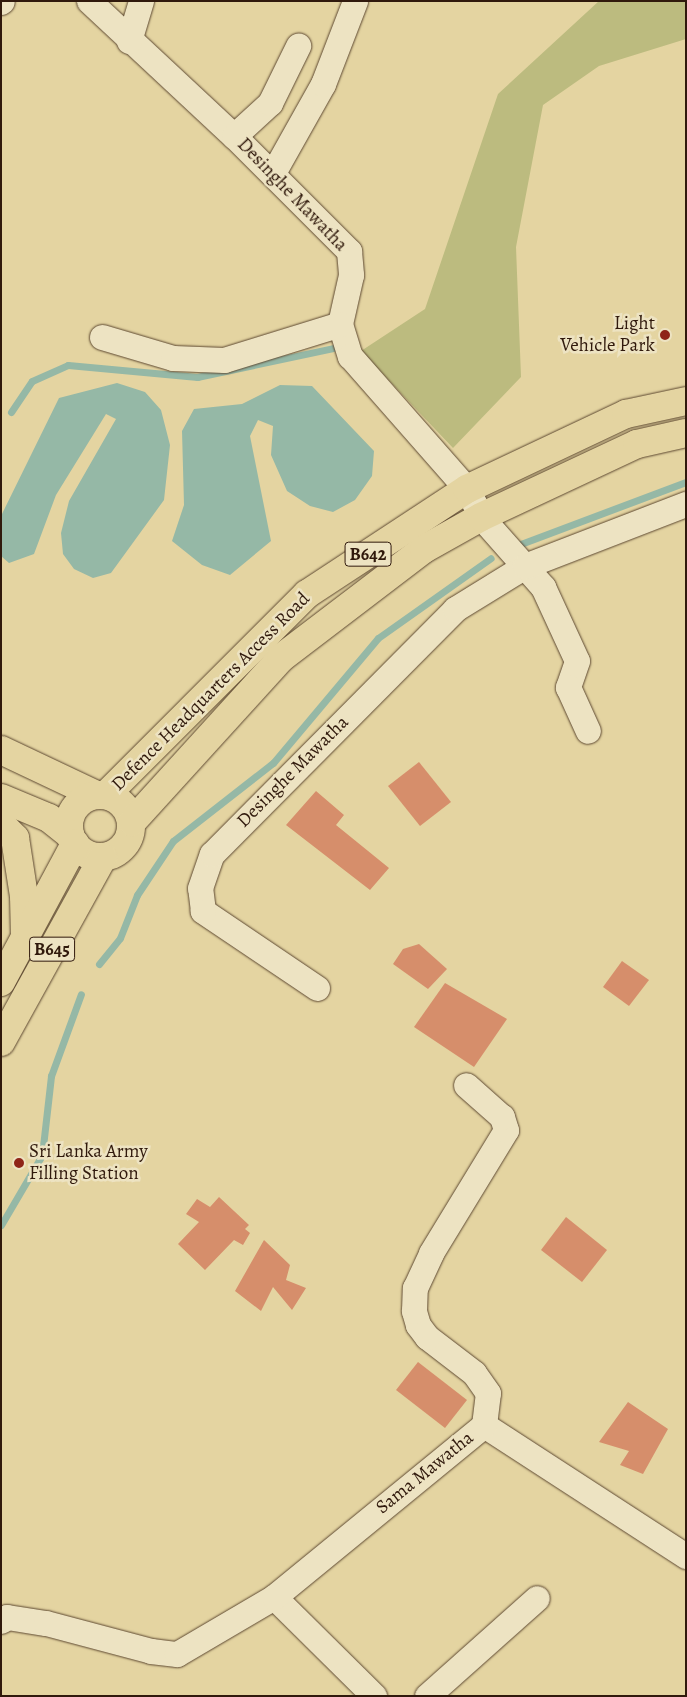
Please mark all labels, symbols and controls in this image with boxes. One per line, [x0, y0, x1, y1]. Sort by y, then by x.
street label: Desinghe Mawatha [232, 134, 352, 256]
place label: Light Vehicle Park [560, 313, 655, 357]
marker: Light Vehicle Park [659, 329, 671, 341]
road number: B642 [344, 538, 392, 570]
street label: Defence Headquarters Access Road [107, 588, 315, 796]
street label: Desinghe Mawatha [232, 711, 354, 833]
road number: B645 [28, 934, 76, 964]
place label: Sri Lanka Army Filling Station [29, 1141, 148, 1185]
marker: Sri Lanka Army Filling Station [13, 1157, 25, 1169]
street label: Sama Mawatha [372, 1427, 478, 1519]

